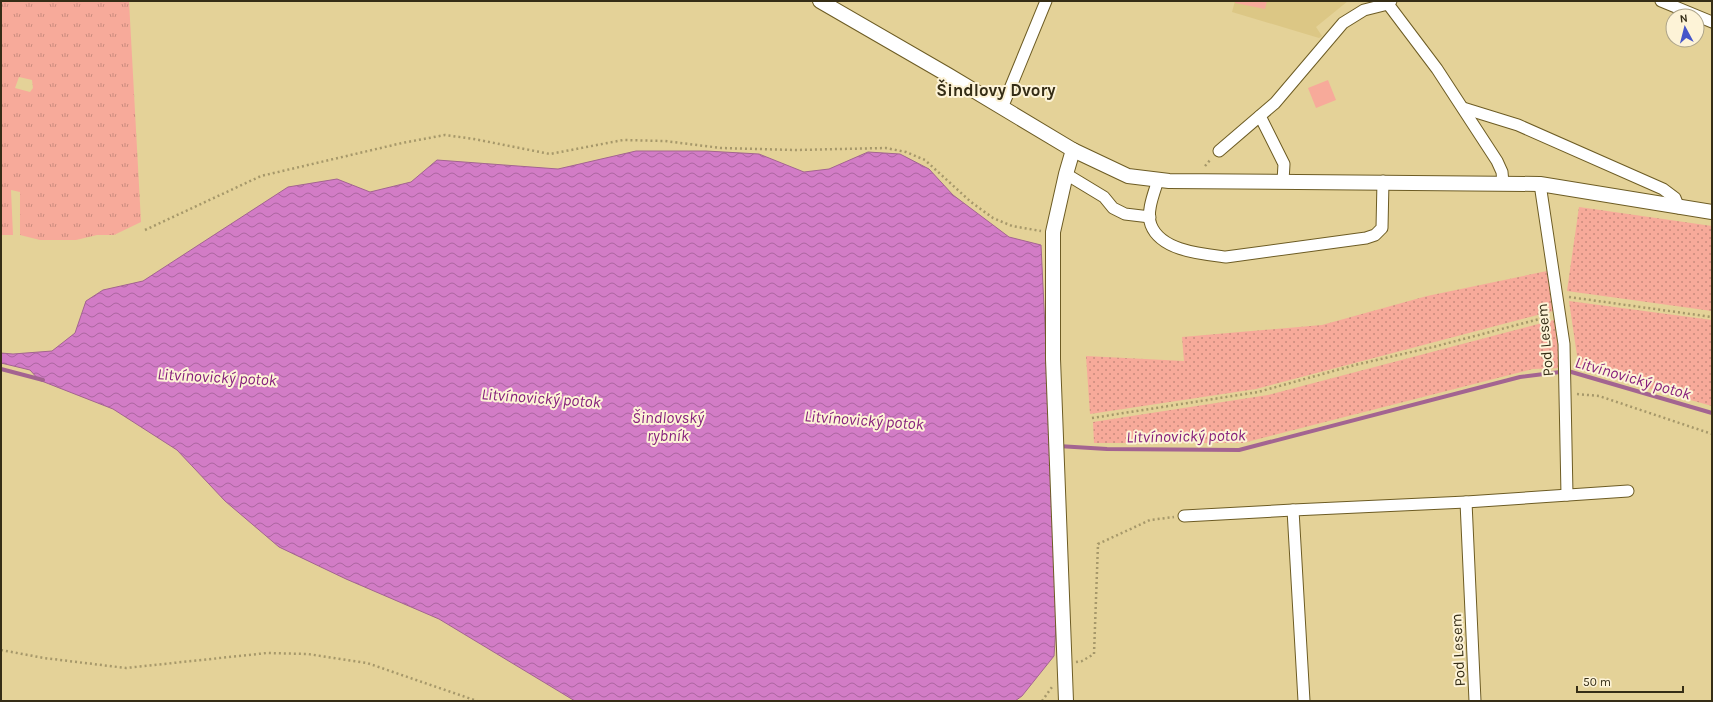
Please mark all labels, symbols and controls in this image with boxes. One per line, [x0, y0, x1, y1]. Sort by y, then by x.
north arrow [1665, 8, 1705, 48]
text: N [1679, 12, 1689, 26]
district label: Šindlovy Dvory [936, 79, 1056, 100]
street label: Pod Lesem [1533, 303, 1557, 377]
water label: Litvínovický potok [1573, 352, 1694, 404]
water label: Litvínovický potok [157, 364, 278, 390]
water label: Litvínovický potok [481, 384, 602, 412]
water label: Litvínovický potok [804, 406, 925, 434]
water label: Šindlovský rybník [632, 408, 705, 445]
water label: Litvínovický potok [1126, 425, 1247, 447]
street label: Pod Lesem [1447, 613, 1469, 687]
scale bar [1577, 668, 1683, 694]
text: 50 m [1583, 675, 1611, 689]

